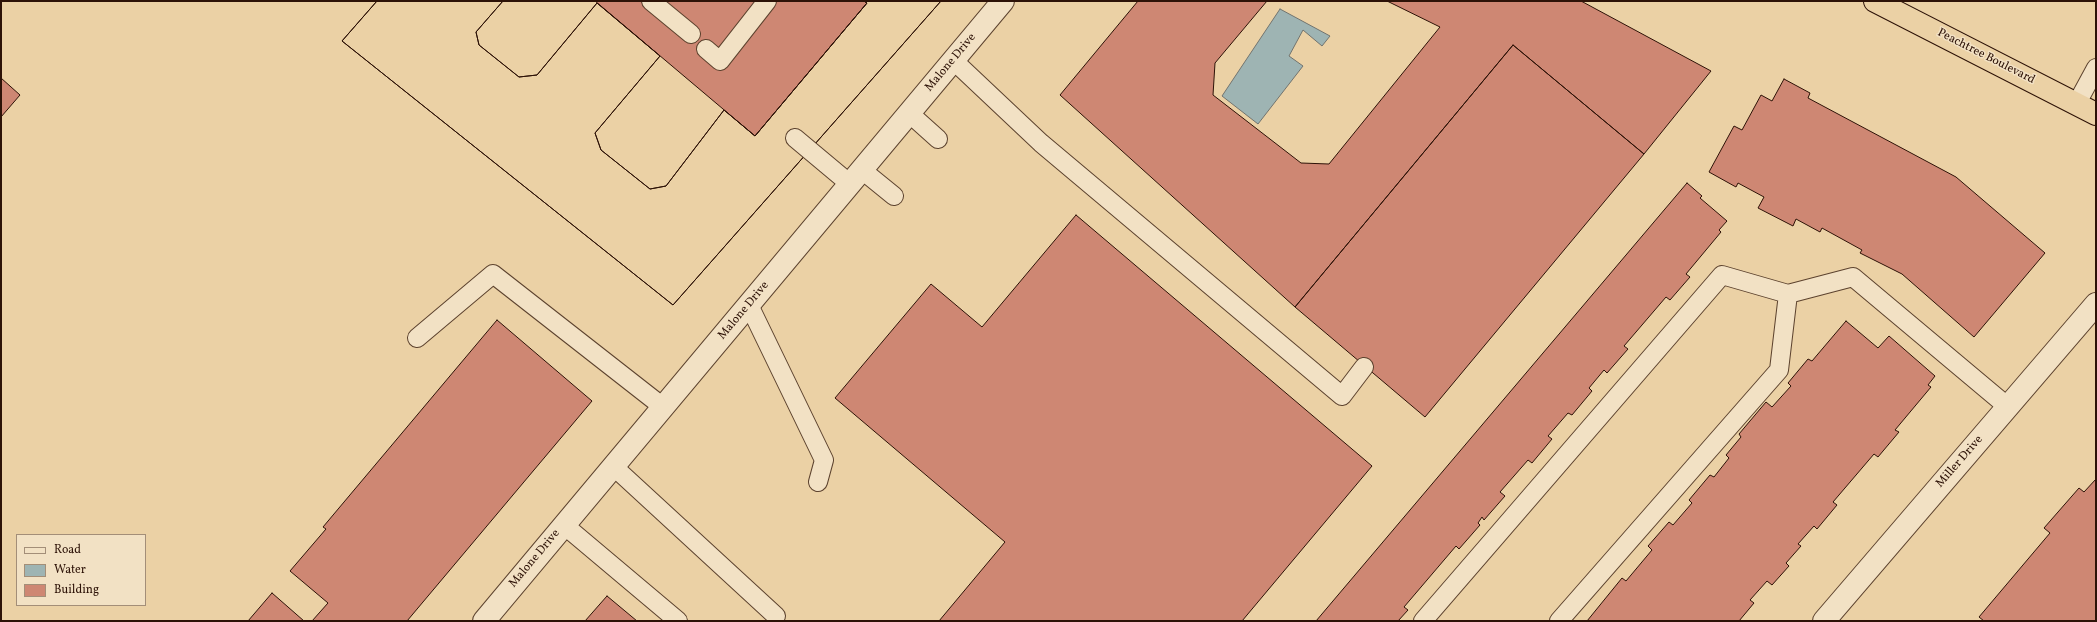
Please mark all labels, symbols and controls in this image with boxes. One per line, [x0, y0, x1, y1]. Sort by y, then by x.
street label: Peachtree Boulevard [1935, 26, 2037, 88]
street label: Malone Drive [922, 31, 980, 95]
street label: Malone Drive [715, 279, 773, 343]
street label: Miller Drive [1933, 433, 1987, 491]
street label: Malone Drive [506, 527, 564, 591]
legend [16, 534, 146, 606]
text: Road [54, 542, 81, 558]
text: Water [54, 562, 86, 578]
text: Building [54, 582, 99, 598]

